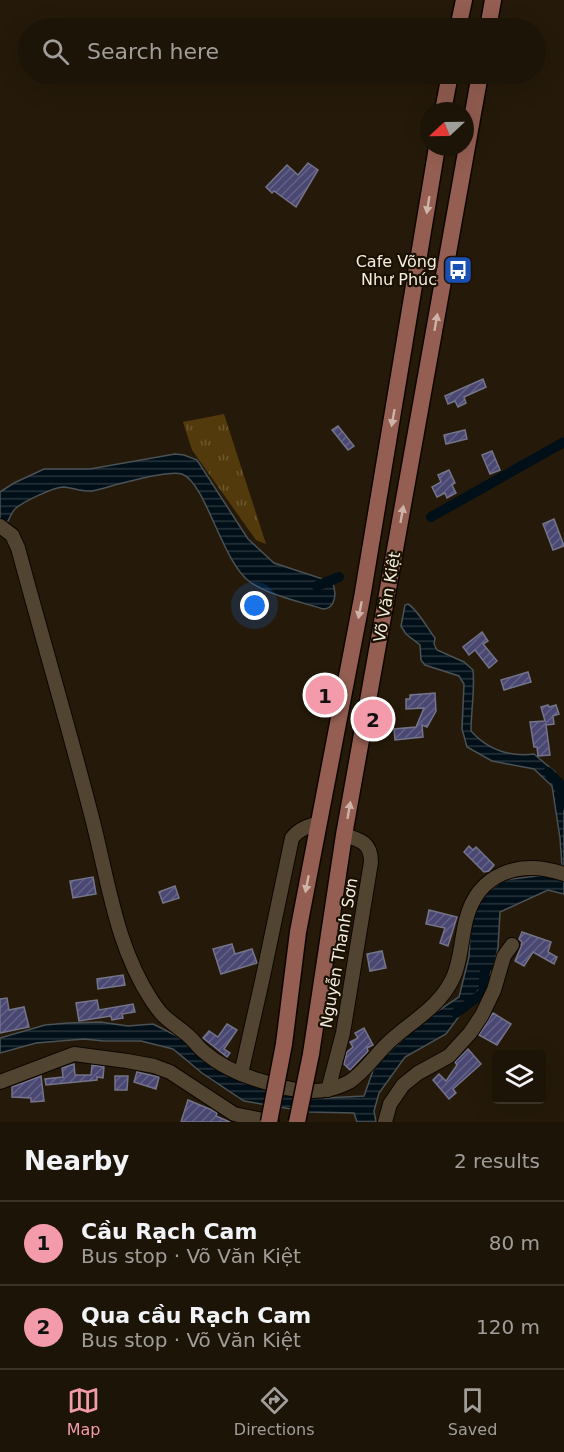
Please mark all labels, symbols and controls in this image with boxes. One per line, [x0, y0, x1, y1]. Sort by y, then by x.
search box [18, 18, 546, 84]
icon: search [39, 35, 72, 68]
text: Search here [87, 39, 219, 64]
north arrow [420, 102, 474, 156]
one-way arrow [423, 195, 432, 214]
place label: Cafe Võng Như Phúc [356, 252, 437, 289]
bus stop icon: Cafe Võng Như Phúc [442, 254, 474, 286]
one-way arrow [432, 313, 441, 332]
one-way arrow [389, 409, 398, 428]
one-way arrow [397, 505, 406, 524]
street label: Võ Văn Kiệt [370, 550, 404, 644]
your location [240, 591, 269, 620]
one-way arrow [355, 601, 364, 620]
pin: 1 [306, 672, 344, 718]
pin: 2 [354, 696, 392, 742]
one-way arrow [345, 800, 354, 819]
one-way arrow [302, 875, 311, 894]
street label: Nguyễn Thanh Sơn [316, 877, 362, 1029]
map controls [492, 1050, 546, 1104]
button: layers [492, 1050, 546, 1104]
text: Nearby [24, 1146, 129, 1176]
text: 2 results [454, 1149, 540, 1173]
text: Cầu Rạch Cam [81, 1219, 257, 1244]
text: 1 [37, 1231, 50, 1255]
text: 80 m [489, 1231, 540, 1255]
text: Bus stop · Võ Văn Kiệt [81, 1244, 301, 1268]
text: Qua cầu Rạch Cam [81, 1303, 311, 1328]
text: 2 [37, 1315, 50, 1339]
text: 120 m [476, 1315, 540, 1339]
text: Bus stop · Võ Văn Kiệt [81, 1328, 301, 1352]
tab: Map [67, 1384, 100, 1439]
tab: Directions [234, 1384, 314, 1439]
tab: Saved [448, 1384, 497, 1439]

